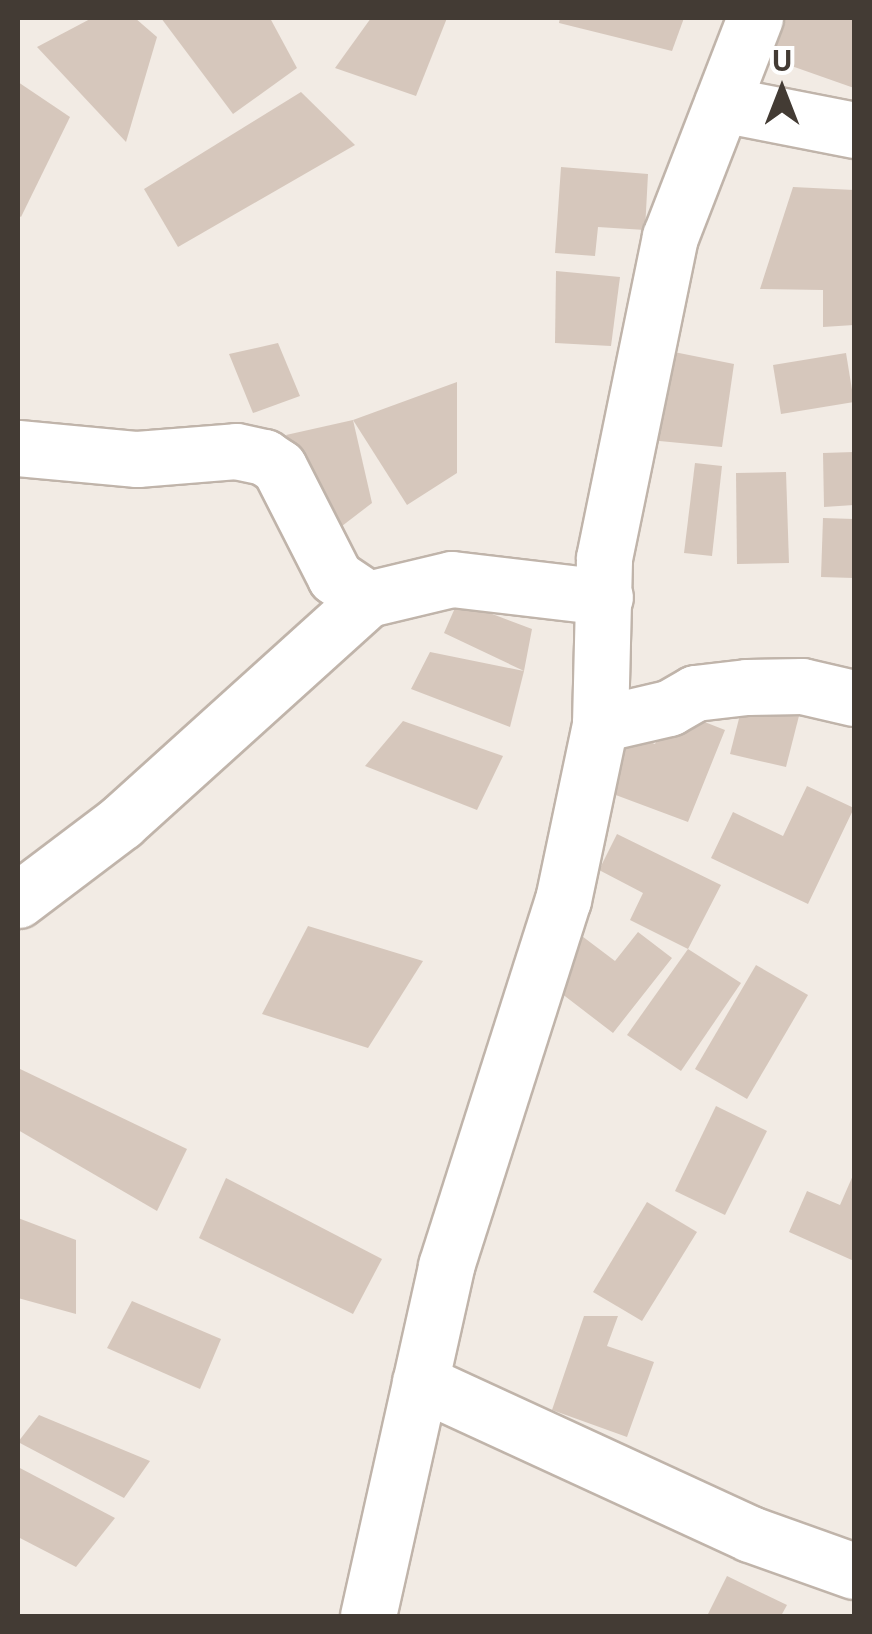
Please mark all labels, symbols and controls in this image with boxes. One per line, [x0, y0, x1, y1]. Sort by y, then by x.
north arrow [732, 40, 832, 140]
text: U [771, 41, 793, 79]

